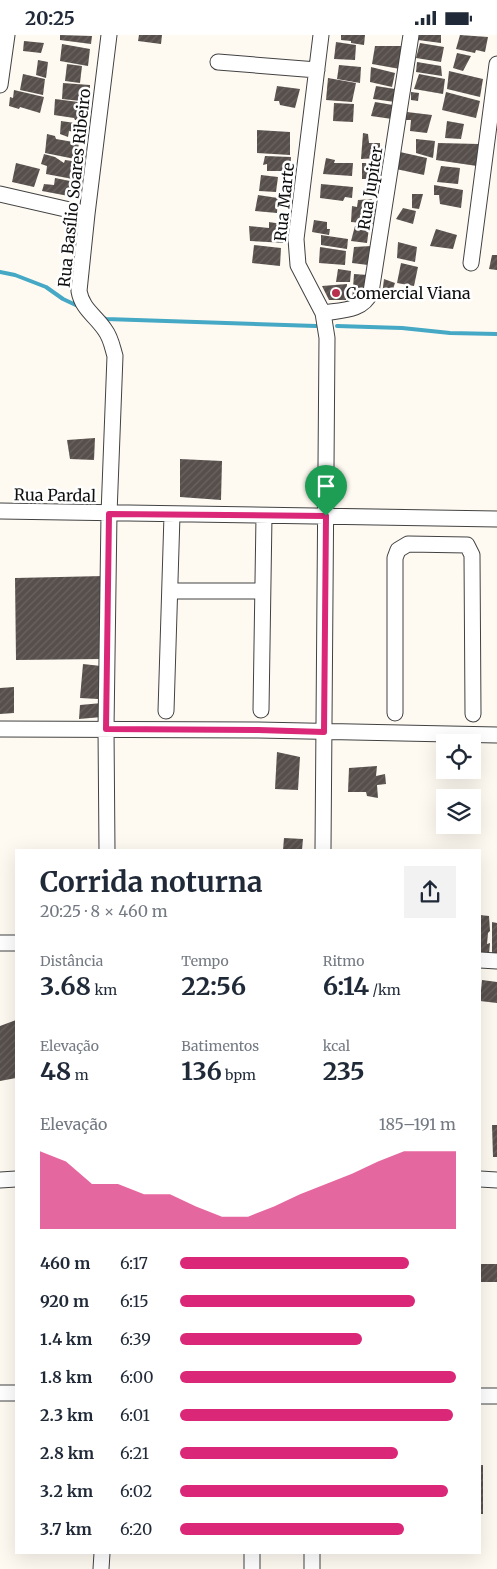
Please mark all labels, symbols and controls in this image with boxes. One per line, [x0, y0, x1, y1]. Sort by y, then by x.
text: 20:25 [25, 6, 75, 30]
street label: Rua Basílio Soares Ribeiro [54, 88, 94, 288]
street label: Rua Jupiter [353, 145, 387, 231]
street label: Rua Marte [270, 162, 298, 242]
place label: Comercial Viana [346, 283, 471, 303]
marker: Comercial Viana [330, 287, 342, 299]
pin [305, 465, 347, 516]
icon: arrive [312, 472, 340, 500]
street label: Rua Pardal [14, 484, 96, 506]
map controls [436, 734, 481, 834]
button: locate [436, 734, 481, 779]
button: layers [436, 789, 481, 834]
text: Corrida noturna [40, 864, 263, 900]
button: share [404, 866, 456, 918]
text: 20:25 · 8 × 460 m [40, 901, 168, 921]
text: Distância [40, 952, 103, 970]
text: Tempo [181, 952, 229, 970]
text: Ritmo [323, 952, 364, 970]
text: 3.68 [40, 970, 91, 1002]
text: 22:56 [181, 970, 246, 1002]
text: 6:14 [323, 970, 369, 1002]
text: km [91, 981, 117, 999]
text: /km [369, 981, 401, 999]
text: Elevação [40, 1037, 99, 1055]
text: Batimentos [181, 1037, 259, 1055]
text: kcal [323, 1037, 350, 1055]
text: 48 [40, 1055, 71, 1087]
text: 136 [181, 1055, 222, 1087]
text: 235 [323, 1055, 365, 1087]
text: m [71, 1066, 89, 1084]
text: bpm [222, 1066, 256, 1084]
text: Elevação [40, 1114, 107, 1134]
text: 185–191 m [379, 1114, 456, 1134]
text: 460 m [40, 1253, 90, 1273]
text: 6:17 [120, 1253, 148, 1273]
text: 920 m [40, 1291, 89, 1311]
text: 6:15 [120, 1291, 149, 1311]
text: 1.4 km [40, 1329, 92, 1349]
text: 6:39 [120, 1329, 151, 1349]
text: 1.8 km [40, 1367, 92, 1387]
text: 6:00 [120, 1367, 154, 1387]
text: 2.3 km [40, 1405, 93, 1425]
text: 6:01 [120, 1405, 150, 1425]
text: 2.8 km [40, 1443, 94, 1463]
text: 6:21 [120, 1443, 149, 1463]
text: 3.2 km [40, 1481, 93, 1501]
text: 6:02 [120, 1481, 152, 1501]
text: 3.7 km [40, 1519, 92, 1539]
text: 6:20 [120, 1519, 152, 1539]

